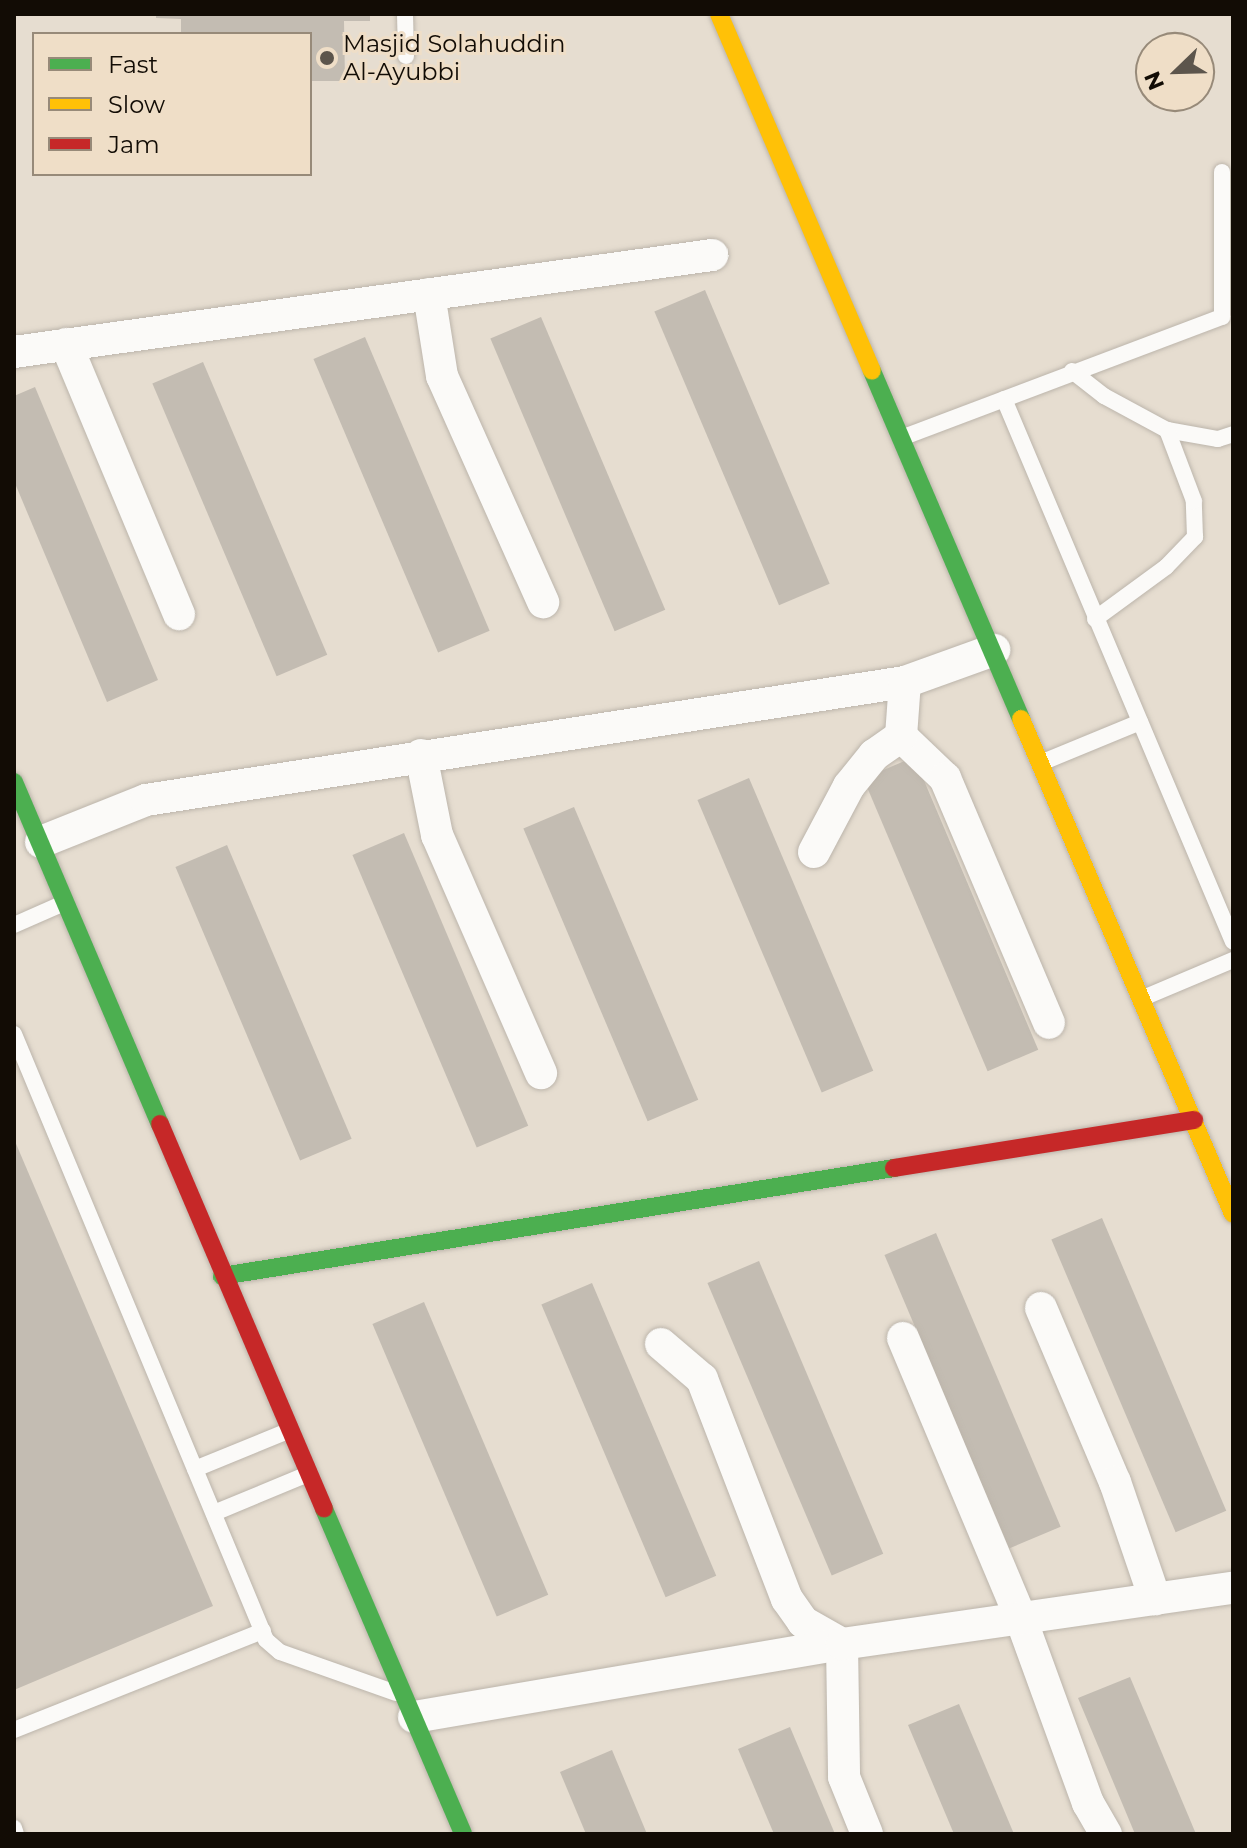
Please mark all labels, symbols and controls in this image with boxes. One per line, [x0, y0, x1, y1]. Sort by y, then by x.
place label: Masjid Solahuddin Al-Ayubbi [343, 30, 565, 86]
legend [32, 32, 312, 176]
north arrow [1135, 32, 1215, 112]
marker: Masjid Solahuddin Al-Ayubbi [318, 49, 336, 67]
text: Fast [108, 50, 158, 79]
text: N [1138, 67, 1170, 94]
text: Slow [108, 90, 165, 119]
text: Jam [108, 130, 160, 159]

